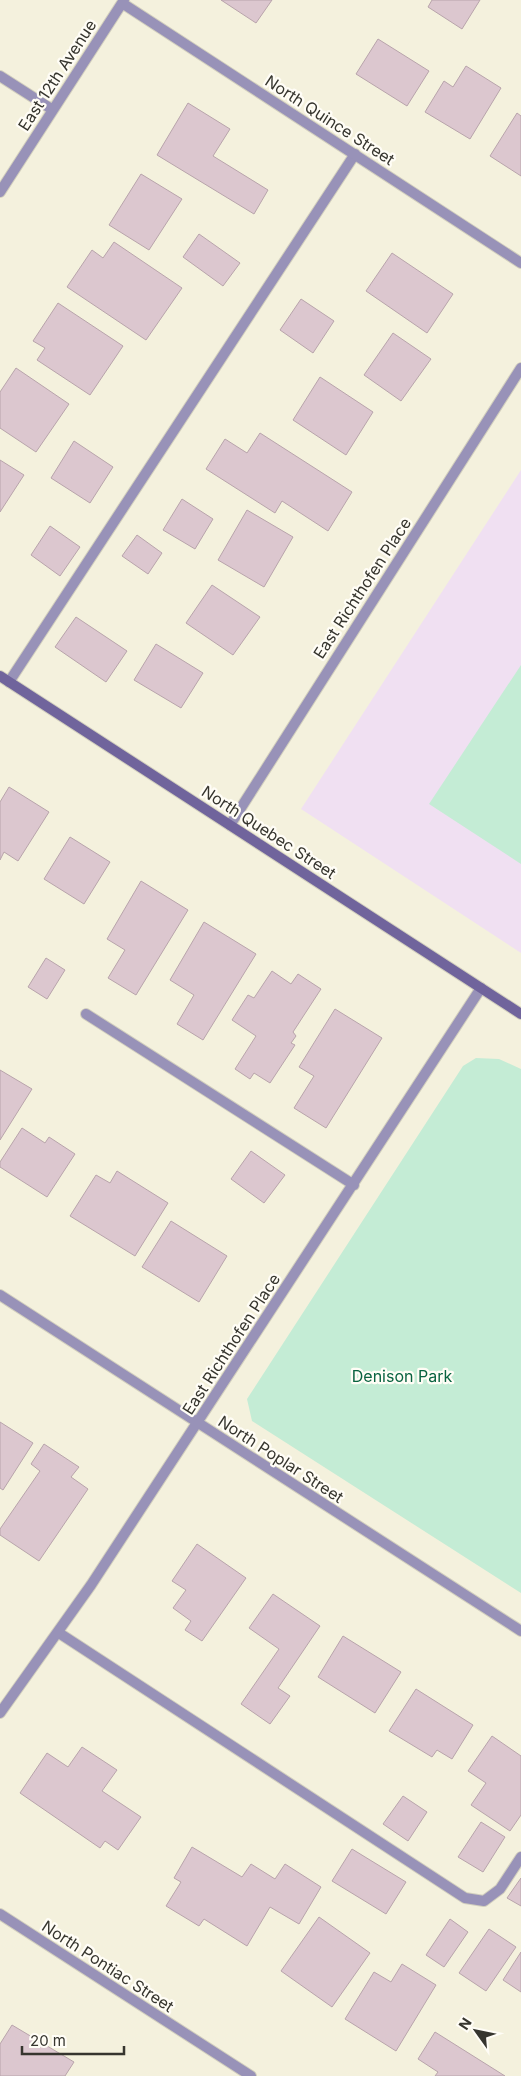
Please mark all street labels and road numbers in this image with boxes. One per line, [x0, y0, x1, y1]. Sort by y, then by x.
street label: East 12th Avenue [14, 16, 100, 134]
street label: North Quince Street [262, 71, 398, 169]
street label: East Richthofen Place [309, 514, 415, 662]
street label: North Quebec Street [198, 781, 340, 883]
street label: East Richthofen Place [178, 1270, 284, 1418]
street label: North Poplar Street [215, 1411, 347, 1507]
street label: North Pontiac Street [38, 1916, 178, 2016]

